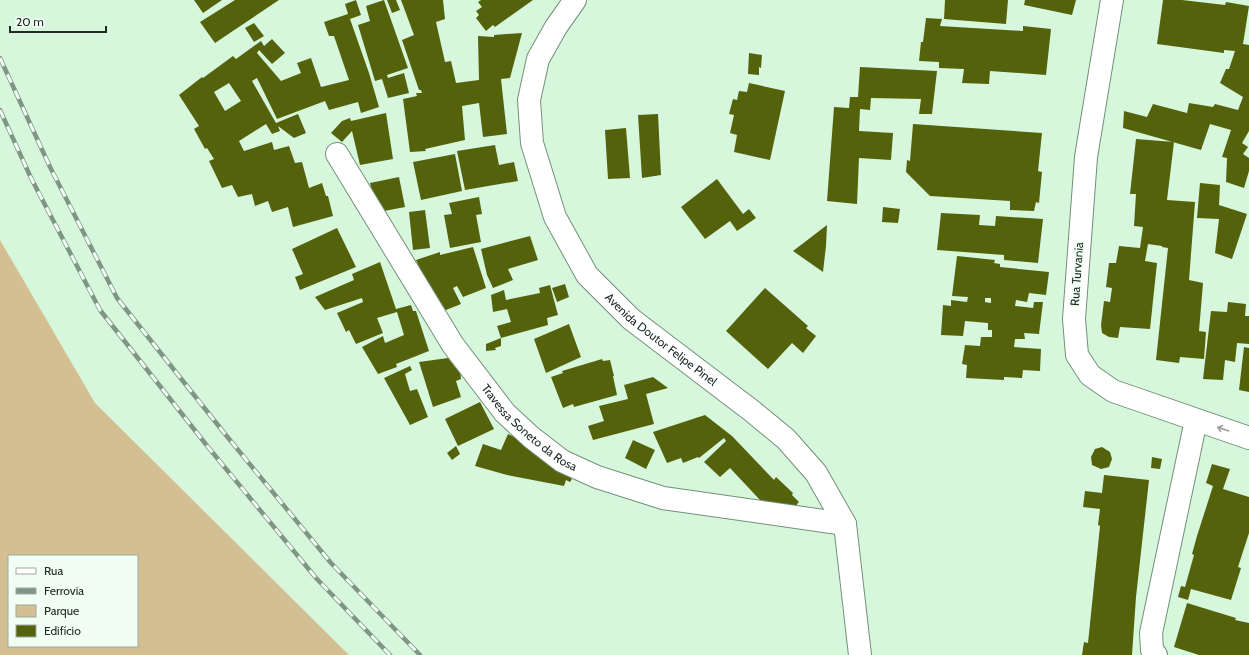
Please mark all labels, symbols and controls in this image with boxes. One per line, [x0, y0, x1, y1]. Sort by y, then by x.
scale bar [10, 8, 106, 34]
text: 20 m [16, 14, 44, 29]
street label: Rua Turvania [1067, 241, 1086, 306]
street label: Avenida Doutor Felipe Pinel [602, 289, 720, 389]
street label: Travessa Soneto da Rosa [479, 381, 580, 474]
one-way arrow [1216, 425, 1229, 432]
legend [8, 555, 138, 647]
text: Rua [44, 563, 63, 578]
text: Ferrovia [44, 583, 84, 598]
text: Parque [44, 603, 79, 618]
text: Edifício [44, 623, 81, 638]

